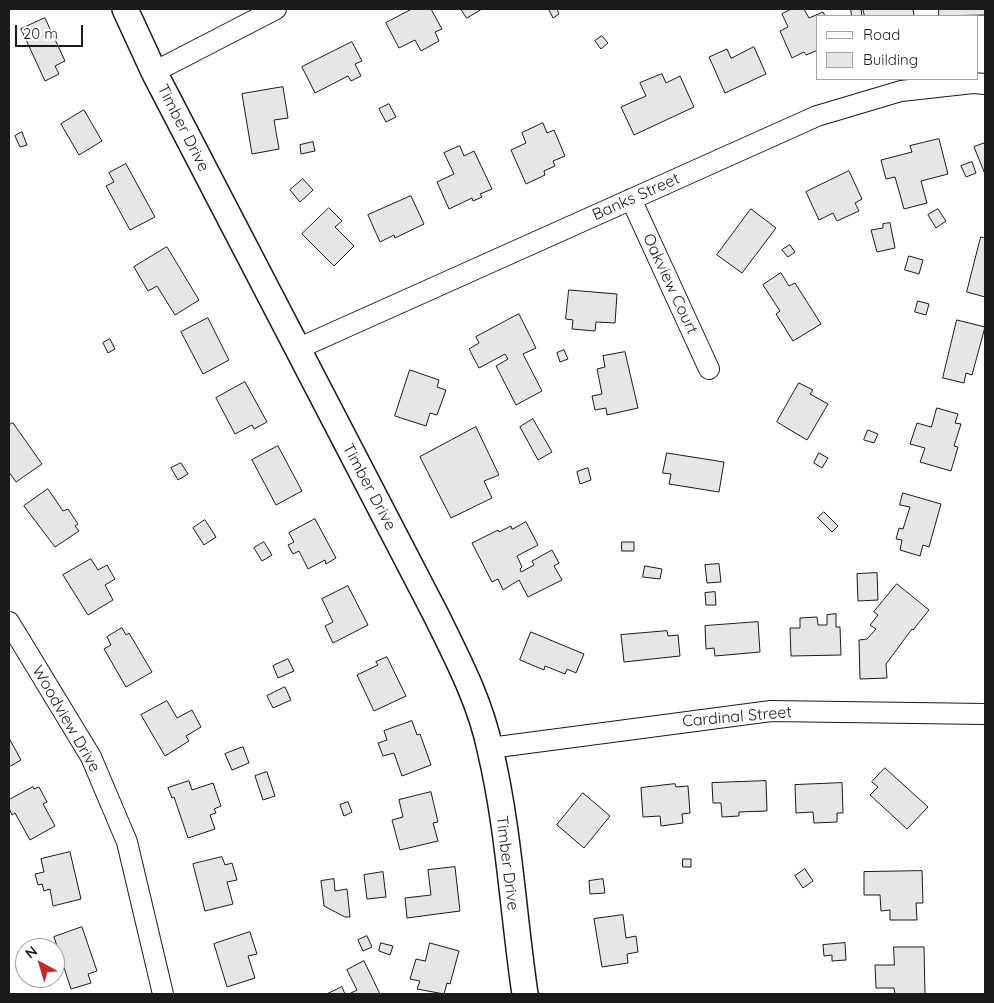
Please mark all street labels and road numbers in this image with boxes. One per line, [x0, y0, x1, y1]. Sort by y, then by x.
street label: Timber Drive [153, 81, 213, 175]
street label: Banks Street [589, 169, 683, 225]
street label: Oakview Court [638, 231, 702, 337]
street label: Timber Drive [338, 440, 400, 534]
street label: Woodview Drive [28, 662, 104, 776]
street label: Cardinal Street [681, 703, 793, 731]
street label: Timber Drive [492, 814, 522, 912]

